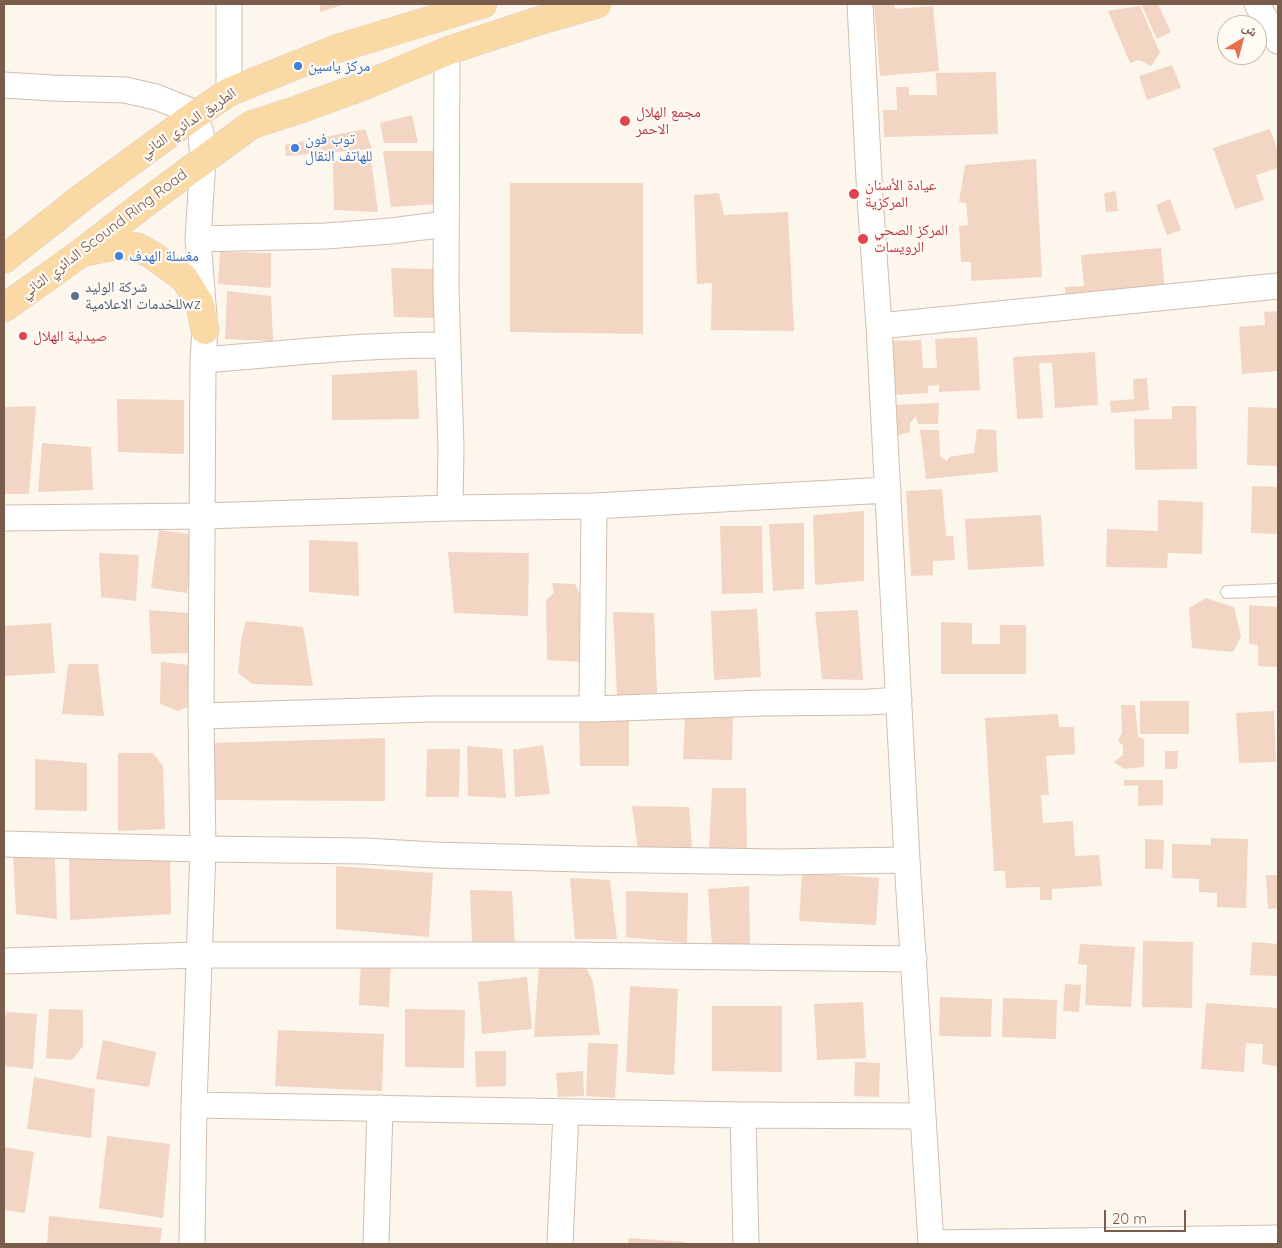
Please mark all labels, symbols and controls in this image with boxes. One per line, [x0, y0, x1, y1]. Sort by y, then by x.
north arrow [1217, 15, 1267, 65]
text: ش [1239, 17, 1262, 40]
place label: مركز ياسين [308, 57, 370, 75]
marker: مركز ياسين [292, 60, 304, 72]
street label: الطريق الدائري الثاني [136, 84, 240, 162]
place label: مجمع الهلال الاحمر [636, 103, 701, 138]
marker: مجمع الهلال الاحمر [618, 114, 632, 128]
place label: توب فون للهاتف النقال [305, 130, 373, 165]
marker: توب فون للهاتف النقال [289, 142, 301, 154]
street label: الدائري الثاني Scound Ring Road [17, 166, 191, 302]
place label: عيادة الأسنان المركزية [865, 176, 936, 211]
marker: عيادة الأسنان المركزية [847, 187, 861, 201]
place label: المركز الصحي الرويسات [874, 221, 948, 256]
marker: المركز الصحي الرويسات [856, 232, 870, 246]
place label: مغسلة الهدف [129, 247, 199, 265]
marker: مغسلة الهدف [113, 250, 125, 262]
place label: شركة الوليد للخدمات الاعلاميةwz [85, 278, 201, 313]
marker: شركة الوليد للخدمات الاعلاميةwz [69, 290, 81, 302]
place label: صيدلية الهلال [33, 327, 107, 345]
marker: صيدلية الهلال [17, 330, 29, 342]
scale bar [1107, 1200, 1190, 1232]
text: 20 m [1112, 1209, 1147, 1228]

